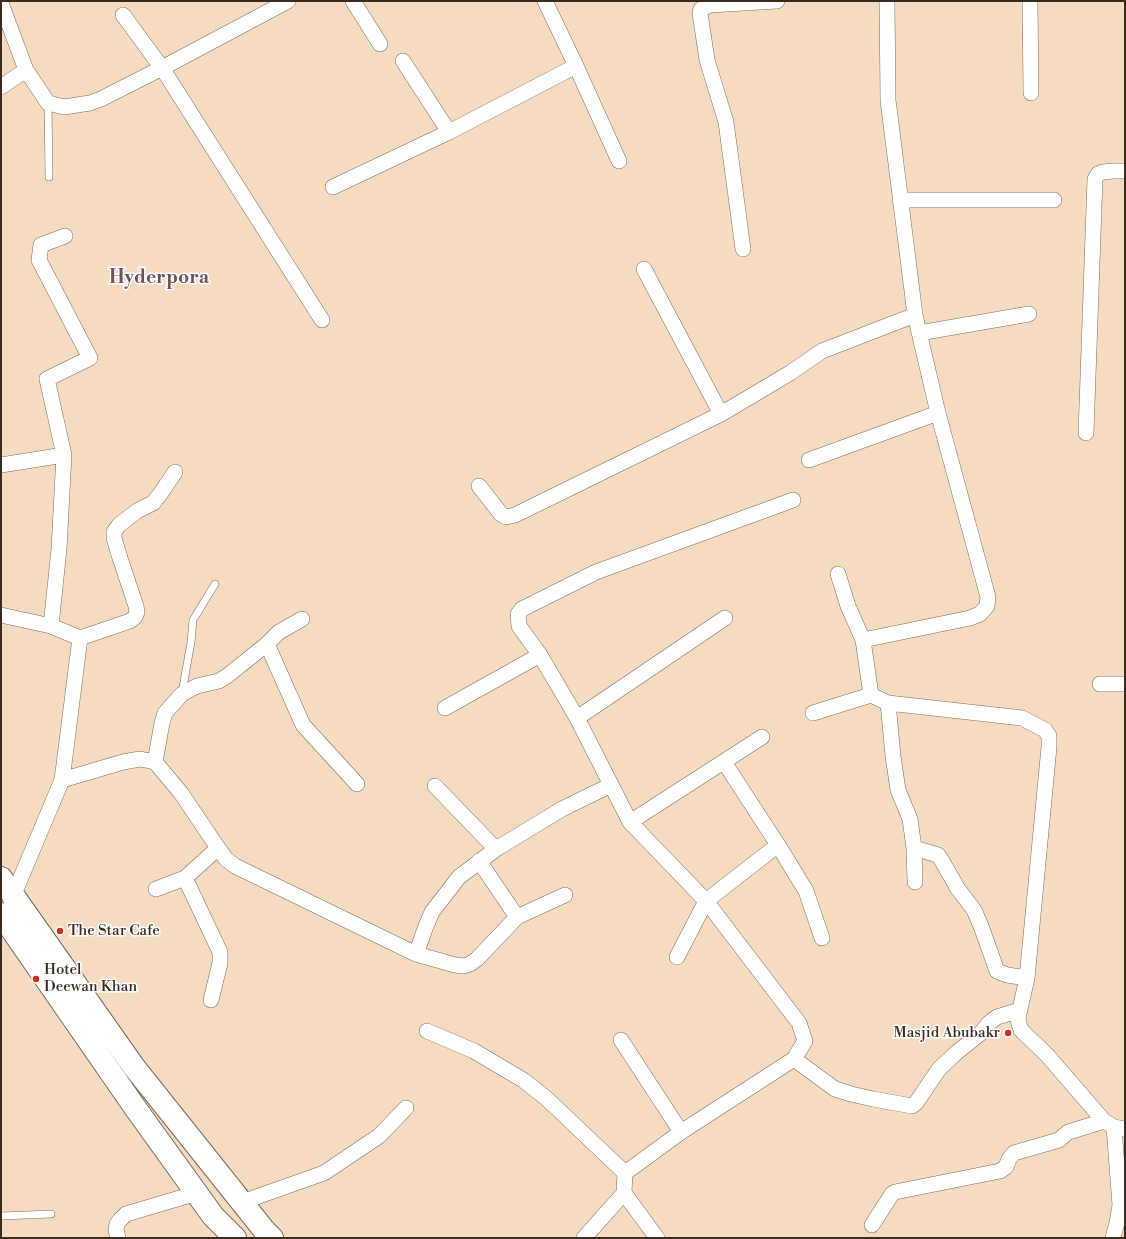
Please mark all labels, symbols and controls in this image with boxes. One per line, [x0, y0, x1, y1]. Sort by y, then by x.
district label: Hyderpora [109, 267, 209, 289]
place label: The Star Cafe [68, 922, 160, 940]
marker: The Star Cafe [55, 926, 65, 936]
place label: Hotel Deewan Khan [44, 961, 137, 996]
marker: Hotel Deewan Khan [31, 974, 41, 984]
place label: Masjid Abubakr [894, 1024, 1000, 1042]
marker: Masjid Abubakr [1003, 1028, 1013, 1038]

